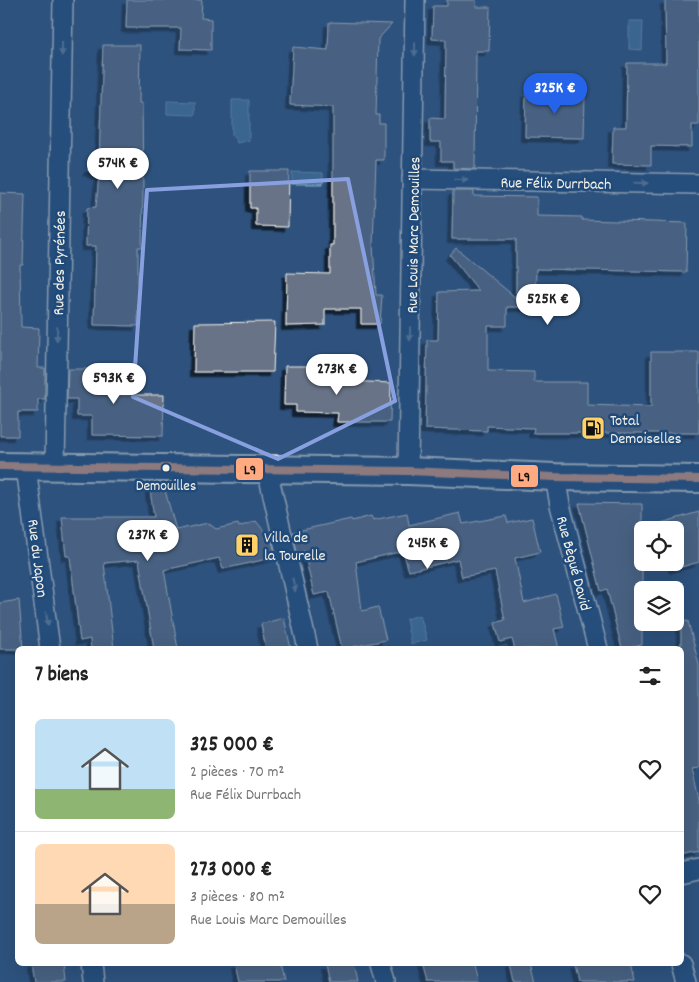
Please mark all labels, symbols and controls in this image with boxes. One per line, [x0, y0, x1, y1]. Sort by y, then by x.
one-way arrow [58, 41, 66, 57]
one-way arrow [410, 41, 418, 57]
pin: 325K € [514, 72, 596, 115]
text: 325K € [534, 77, 576, 100]
pin: 574K € [77, 148, 159, 190]
text: 574K € [98, 152, 138, 175]
street label: Rue Louis Marc Demouilles [402, 156, 427, 314]
street label: Rue Félix Durrbach [500, 172, 612, 197]
one-way arrow [453, 176, 469, 184]
one-way arrow [633, 179, 649, 187]
street label: Rue des Pyrénées [48, 210, 73, 316]
pin: 525K € [507, 284, 589, 326]
text: 525K € [527, 288, 569, 311]
one-way arrow [53, 326, 61, 342]
one-way arrow [406, 326, 414, 342]
pin: 273K € [296, 354, 378, 396]
text: 273K € [317, 358, 357, 381]
pin: 593K € [73, 362, 155, 405]
text: 593K € [93, 367, 135, 390]
place label: Total Demoiselles [610, 410, 682, 451]
fuel station icon: Total Demoiselles [580, 415, 606, 441]
line badge: L9 [235, 457, 264, 481]
text: L9 [244, 461, 256, 481]
marker: Demouilles [161, 463, 171, 473]
line badge: L9 [510, 464, 539, 488]
text: L9 [518, 468, 530, 488]
place label: Demouilles [136, 476, 196, 498]
street label: Rue Bègué David [549, 514, 596, 614]
street label: Rue du Japon [20, 518, 53, 599]
pin: 237K € [107, 520, 189, 562]
map controls [634, 521, 684, 631]
button: locate [634, 521, 684, 571]
text: 237K € [128, 524, 168, 547]
place label: Villa de la Tourelle [264, 527, 326, 568]
pin: 245K € [387, 528, 469, 570]
building icon: Villa de la Tourelle [234, 532, 260, 558]
text: 245K € [407, 532, 449, 555]
one-way arrow [290, 577, 298, 593]
button: layers [634, 581, 684, 631]
one-way arrow [43, 612, 51, 628]
text: 7 biens [35, 661, 89, 691]
icon: filters [636, 662, 664, 690]
text: 325 000 € [190, 731, 274, 761]
icon: home [75, 739, 135, 799]
icon: heart [636, 755, 664, 783]
text: 2 pièces · 70 m² [190, 761, 284, 784]
text: Rue Félix Durrbach [190, 784, 301, 807]
text: 273 000 € [190, 856, 272, 886]
icon: home [75, 864, 135, 924]
icon: heart [636, 880, 664, 908]
text: 3 pièces · 80 m² [190, 886, 285, 909]
text: Rue Louis Marc Demouilles [190, 909, 347, 932]

